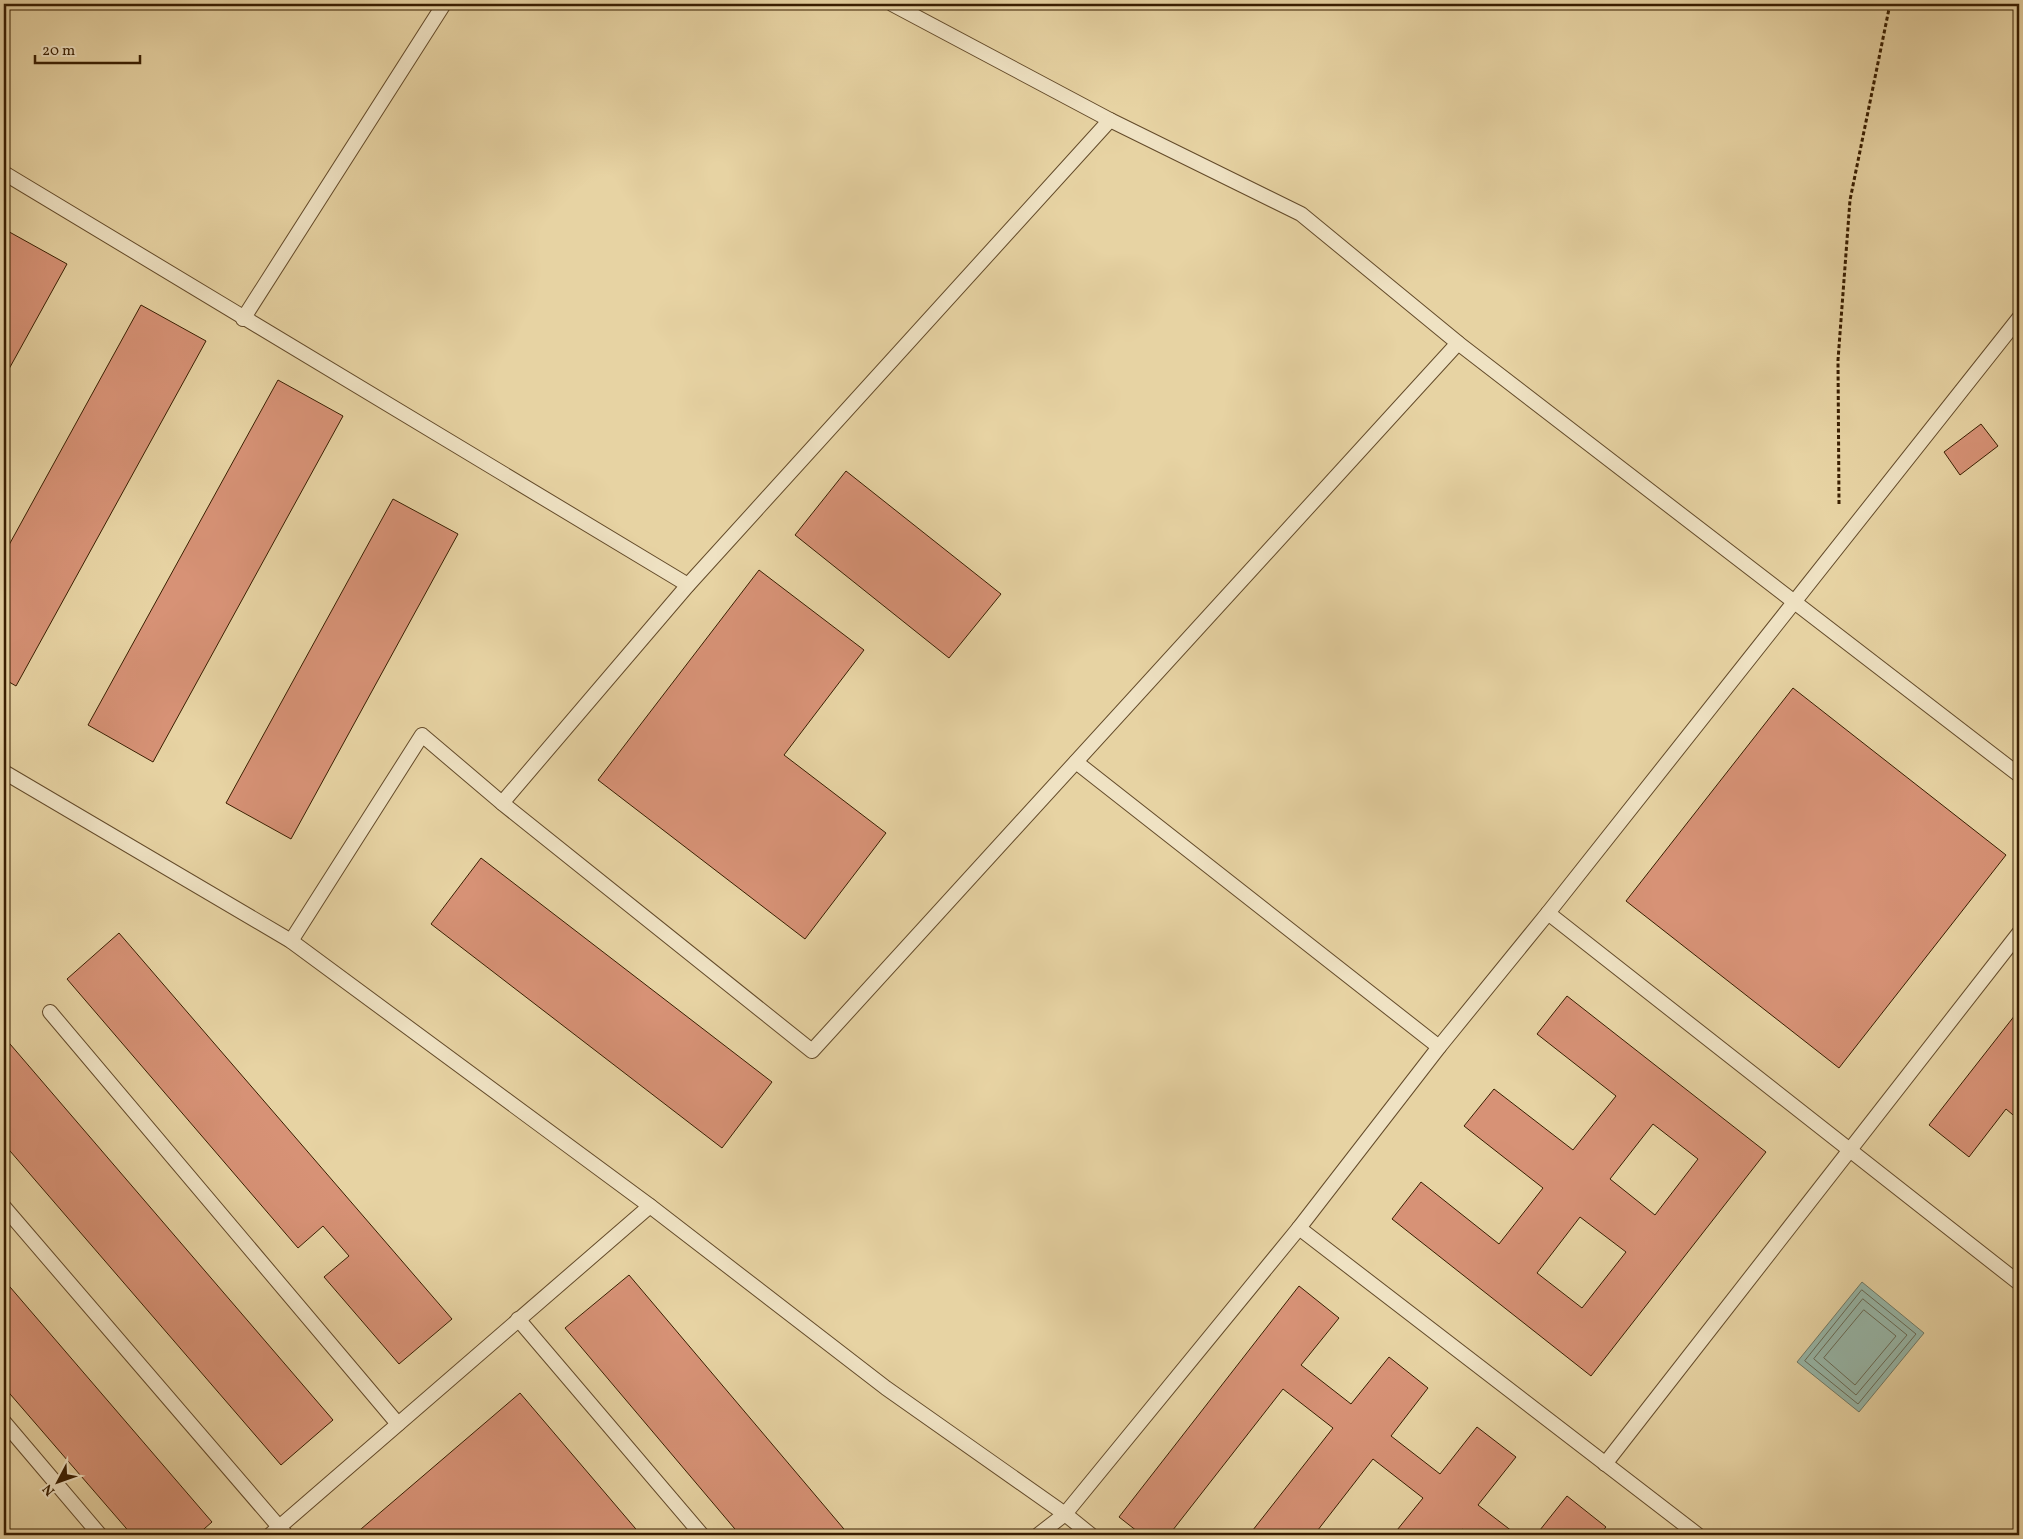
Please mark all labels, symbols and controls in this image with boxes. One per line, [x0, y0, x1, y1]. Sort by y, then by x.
scale bar [35, 32, 140, 64]
text: 20 m [42, 41, 75, 62]
north arrow [32, 1456, 82, 1506]
text: N [39, 1479, 60, 1500]

